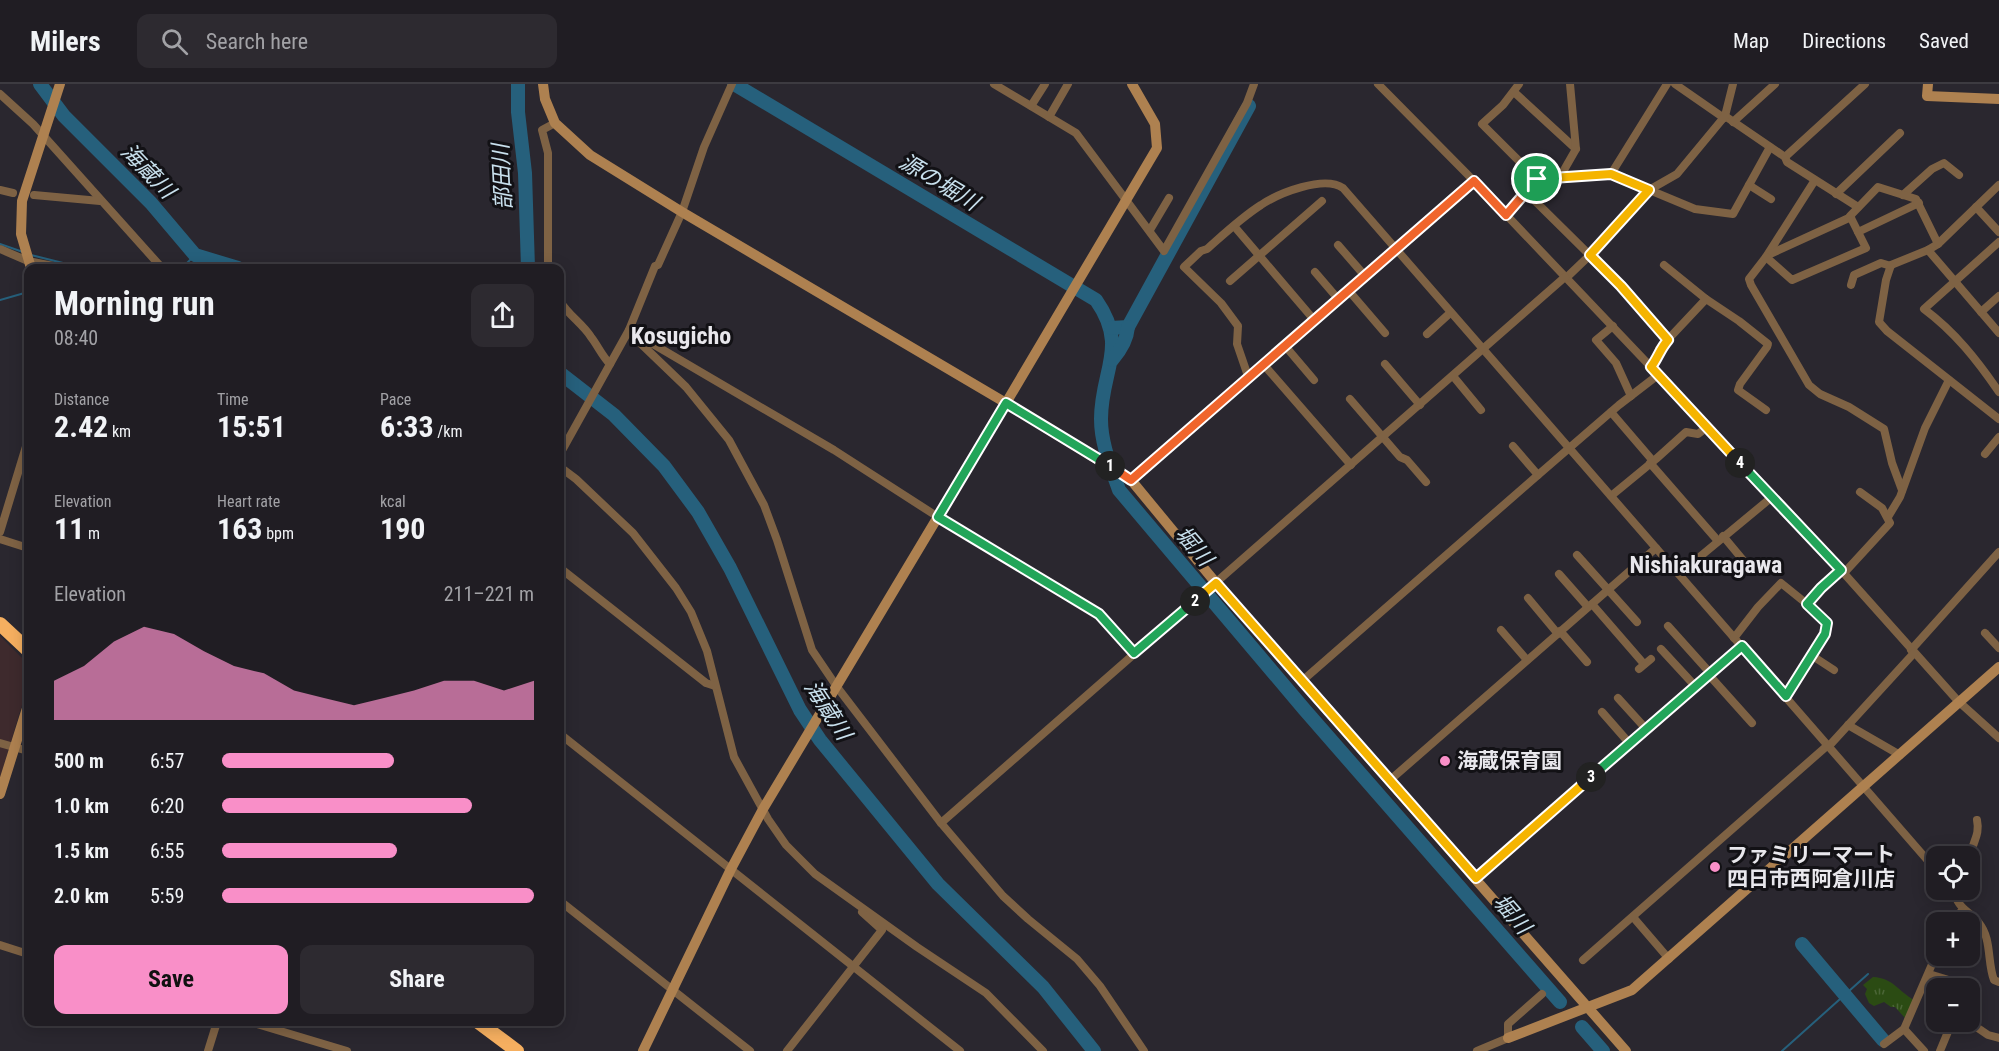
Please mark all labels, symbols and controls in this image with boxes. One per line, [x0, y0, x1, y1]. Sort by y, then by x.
search box [137, 14, 557, 68]
text: Milers [30, 25, 101, 58]
icon: search [158, 25, 191, 58]
text: Search here [206, 29, 308, 54]
text: Map [1733, 29, 1769, 53]
text: Directions [1802, 29, 1886, 53]
text: Saved [1919, 29, 1969, 53]
water label: 海蔵川 [116, 139, 181, 205]
water label: 部田川 [488, 141, 516, 211]
water label: 源の堀川 [895, 149, 985, 216]
pin [1511, 153, 1562, 204]
icon: arrive [1520, 162, 1553, 195]
text: Morning run [54, 284, 215, 323]
button: share [471, 284, 534, 347]
district label: Kosugicho [631, 322, 731, 350]
text: 08:40 [54, 326, 98, 350]
text: Distance [54, 390, 109, 409]
text: Time [217, 390, 249, 409]
text: Pace [380, 390, 411, 409]
text: 2.42 [54, 409, 108, 444]
text: 15:51 [217, 409, 286, 444]
text: 6:33 [380, 409, 434, 444]
text: km [108, 422, 131, 441]
text: /km [434, 422, 463, 441]
pin: 4 [1725, 448, 1755, 478]
pin: 1 [1095, 451, 1125, 481]
text: 4 [1736, 453, 1744, 472]
text: 1 [1106, 456, 1114, 475]
text: Elevation [54, 492, 112, 511]
text: Heart rate [217, 492, 280, 511]
text: kcal [380, 492, 406, 511]
text: 11 [54, 511, 84, 546]
text: 163 [217, 511, 262, 546]
text: 190 [380, 511, 425, 546]
water label: 堀川 [1170, 521, 1219, 572]
text: m [84, 524, 100, 543]
text: bpm [262, 524, 294, 543]
district label: Nishiakuragawa [1630, 551, 1782, 579]
text: Elevation [54, 582, 126, 606]
text: 211–221 m [444, 582, 534, 606]
pin: 2 [1180, 586, 1210, 616]
text: 2 [1191, 591, 1199, 610]
water label: 海蔵川 [800, 676, 858, 746]
text: 500 m [54, 749, 104, 773]
text: 6:57 [150, 749, 184, 773]
place label: 海蔵保育園 [1457, 749, 1562, 773]
marker: 海蔵保育園 [1438, 754, 1452, 768]
pin: 3 [1576, 762, 1606, 792]
text: 3 [1587, 767, 1595, 786]
text: 1.0 km [54, 794, 109, 818]
text: 6:20 [150, 794, 184, 818]
text: 1.5 km [54, 839, 109, 863]
text: 6:55 [150, 839, 184, 863]
place label: ファミリーマート 四日市西阿倉川店 [1727, 843, 1895, 891]
map controls [1926, 846, 1980, 1032]
button: locate [1926, 846, 1980, 900]
marker: ファミリーマート 四日市西阿倉川店 [1708, 860, 1722, 874]
text: 2.0 km [54, 884, 109, 908]
text: 5:59 [150, 884, 184, 908]
water label: 堀川 [1488, 889, 1537, 940]
button: + [1926, 912, 1980, 966]
button: Save [54, 945, 288, 1014]
button: Share [300, 945, 534, 1014]
button: − [1926, 978, 1980, 1032]

